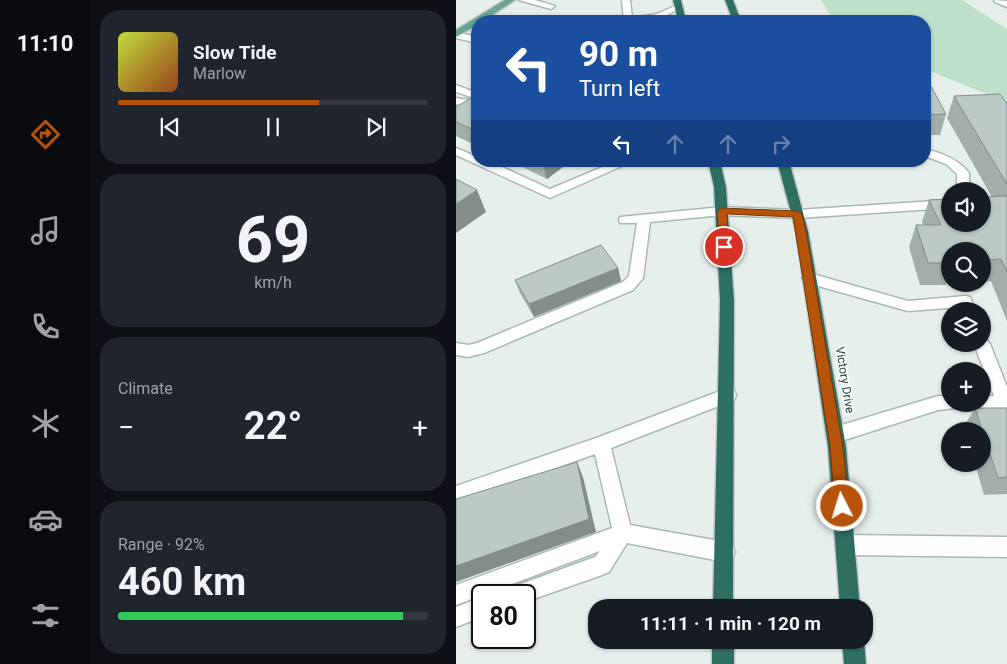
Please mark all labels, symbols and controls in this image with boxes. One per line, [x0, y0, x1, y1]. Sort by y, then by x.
text: 11:10 [17, 31, 73, 56]
text: 90 m [579, 34, 658, 75]
icon: left [496, 35, 561, 100]
text: Slow Tide [193, 41, 276, 64]
text: Marlow [193, 64, 246, 83]
text: Turn left [579, 76, 660, 101]
icon: previous [156, 113, 184, 141]
icon: pause [259, 113, 287, 141]
icon: next [362, 113, 390, 141]
icon: directions [28, 117, 63, 152]
icon: left [608, 130, 636, 158]
icon: ahead [661, 130, 689, 158]
icon: ahead [714, 130, 742, 158]
icon: right [767, 130, 795, 158]
map controls [941, 182, 991, 472]
button: sound [941, 182, 991, 232]
text: 69 [236, 202, 310, 278]
icon: music [28, 213, 63, 248]
pin [703, 226, 745, 268]
icon: arrive [710, 233, 738, 261]
button: search [941, 242, 991, 292]
text: km/h [254, 273, 292, 292]
button: layers [941, 302, 991, 352]
icon: phone [28, 309, 63, 344]
street label: Victory Drive [833, 346, 857, 414]
button: + [941, 362, 991, 412]
text: Climate [118, 379, 173, 398]
text: 22° [244, 404, 302, 448]
icon: climate [28, 406, 63, 441]
text: − [118, 411, 134, 444]
text: + [412, 411, 428, 444]
button: − [941, 422, 991, 472]
position arrow [815, 479, 867, 531]
icon: car [28, 502, 63, 537]
text: Range · 92% [118, 535, 205, 554]
text: 460 km [118, 560, 246, 604]
speed limit sign: 80 [471, 584, 536, 649]
icon: filters [28, 598, 63, 633]
text: 11:11 · 1 min · 120 m [640, 612, 821, 635]

